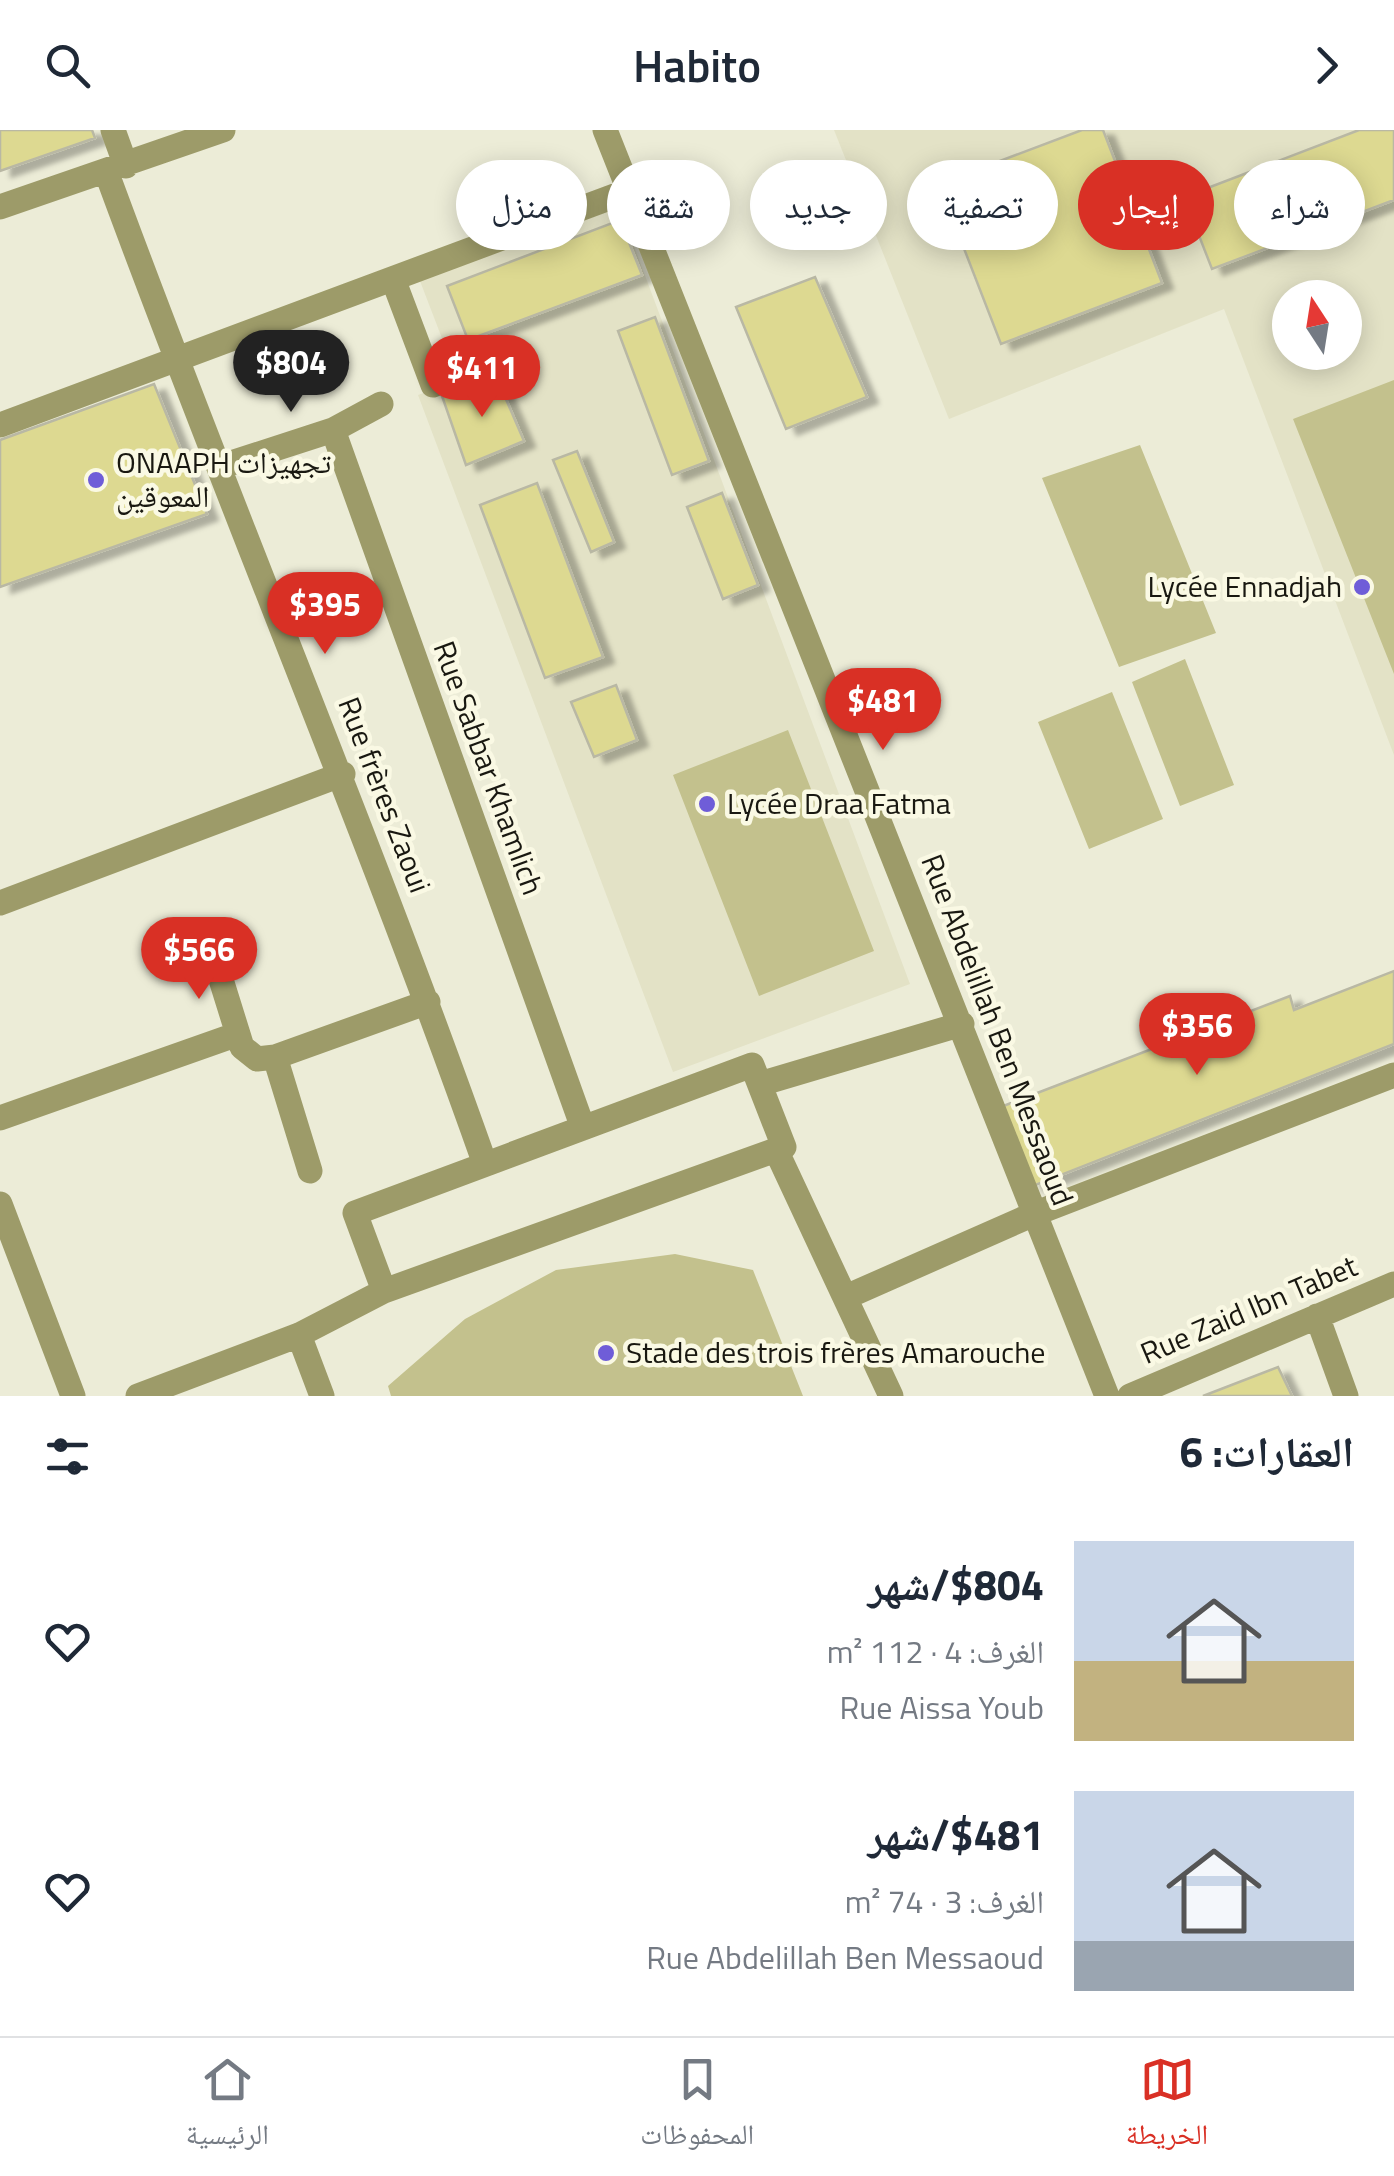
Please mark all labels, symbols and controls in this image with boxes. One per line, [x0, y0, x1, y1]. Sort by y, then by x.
text: Habito [633, 31, 761, 99]
icon: search [40, 38, 95, 93]
icon: forward [1299, 38, 1354, 93]
chip: منزل [456, 160, 587, 250]
chip: شقة [607, 160, 730, 250]
chip: جديد [750, 160, 887, 250]
chip: تصفية [907, 160, 1058, 250]
chip: إيجار [1078, 160, 1214, 250]
chip: شراء [1234, 160, 1365, 250]
north arrow [1272, 280, 1362, 370]
map controls [1272, 280, 1362, 370]
pin: $804 [232, 330, 350, 415]
pin: $411 [423, 335, 541, 420]
text: $804 [255, 338, 327, 386]
text: $411 [446, 343, 518, 391]
place label: ONAAPH تجهيزات المعوقين [116, 439, 332, 519]
marker: ONAAPH تجهيزات المعوقين [85, 469, 107, 491]
place label: Lycée Ennadjah [1148, 563, 1342, 609]
pin: $395 [266, 572, 384, 657]
marker: Lycée Ennadjah [1351, 576, 1373, 598]
text: $395 [289, 580, 361, 628]
street label: Rue Sabbar Khamlich [422, 634, 556, 901]
pin: $481 [824, 668, 942, 753]
text: $481 [847, 676, 919, 724]
street label: Rue frères Zaoui [326, 690, 443, 899]
place label: Lycée Draa Fatma [727, 780, 951, 826]
marker: Lycée Draa Fatma [696, 793, 718, 815]
street label: Rue Abdelillah Ben Messaoud [910, 847, 1086, 1212]
pin: $566 [140, 917, 258, 1002]
text: $566 [163, 925, 235, 973]
pin: $356 [1138, 993, 1256, 1078]
text: $356 [1161, 1001, 1233, 1049]
street label: Rue Zaid Ibn Tabet [1133, 1242, 1365, 1375]
place label: Stade des trois frères Amarouche [626, 1329, 1045, 1375]
marker: Stade des trois frères Amarouche [595, 1342, 617, 1364]
text: العقارات: 6 [1180, 1419, 1354, 1483]
icon: filters [40, 1429, 95, 1484]
text: $804/شهر [868, 1552, 1044, 1616]
icon: home [1154, 1581, 1274, 1701]
icon: heart [40, 1614, 95, 1669]
text: الغرف: 4 · 112 m² [827, 1627, 1044, 1675]
text: Rue Aissa Youb [840, 1683, 1044, 1731]
text: $481/شهر [868, 1802, 1044, 1866]
icon: home [1154, 1831, 1274, 1951]
icon: heart [40, 1864, 95, 1919]
text: الغرف: 3 · 74 m² [845, 1877, 1044, 1925]
text: Rue Abdelillah Ben Messaoud [646, 1933, 1044, 1981]
tab: الرئيسية [186, 2052, 269, 2162]
tab: المحفوظات [640, 2052, 754, 2162]
tab: الخريطة [1126, 2052, 1208, 2162]

